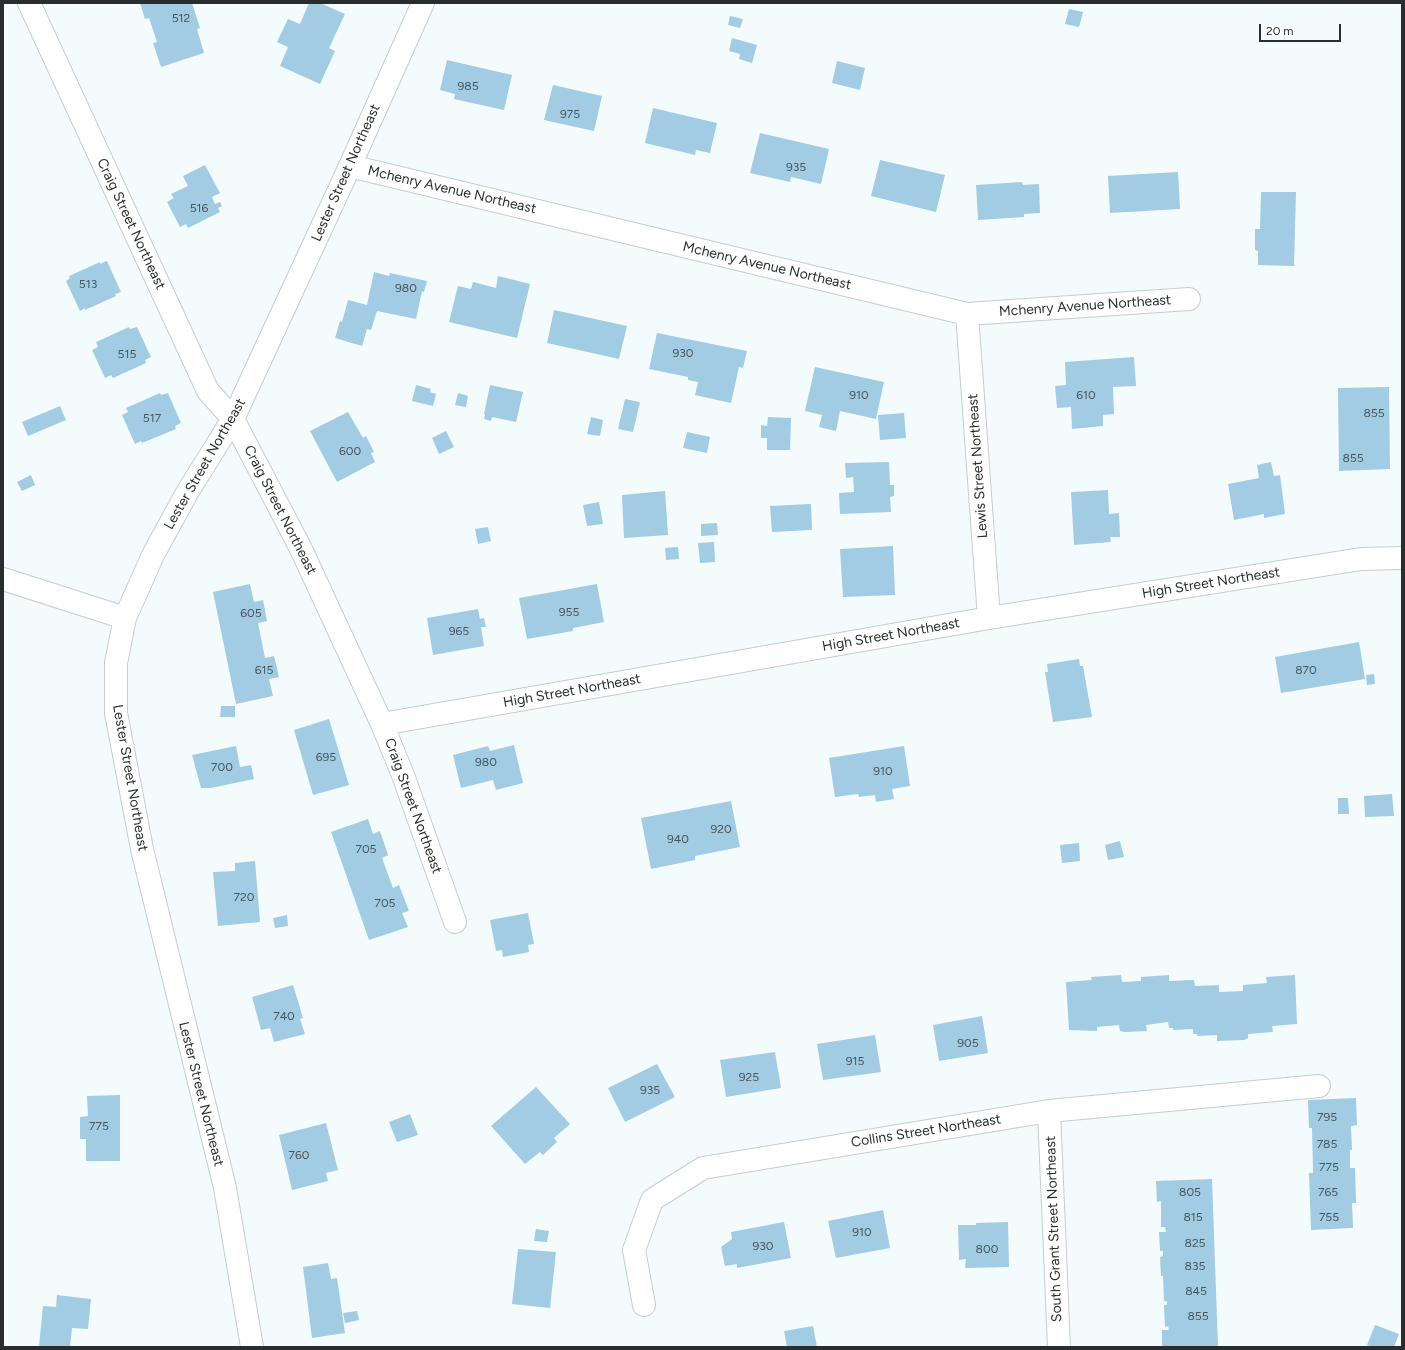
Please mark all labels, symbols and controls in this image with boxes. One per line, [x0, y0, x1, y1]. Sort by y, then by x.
house number: 512 [172, 11, 190, 25]
scale bar [1261, 16, 1343, 42]
text: 20 m [1266, 24, 1294, 38]
house number: 985 [457, 79, 479, 93]
street label: Lester Street Northeast [308, 102, 384, 244]
house number: 975 [560, 107, 580, 121]
street label: Craig Street Northeast [93, 156, 169, 292]
house number: 935 [786, 160, 806, 174]
street label: Mchenry Avenue Northeast [366, 162, 538, 218]
house number: 516 [190, 201, 208, 215]
street label: Mchenry Avenue Northeast [681, 238, 853, 294]
house number: 513 [79, 277, 97, 291]
house number: 980 [395, 281, 417, 295]
street label: Mchenry Avenue Northeast [998, 292, 1172, 320]
house number: 930 [672, 346, 694, 360]
house number: 515 [118, 347, 136, 361]
house number: 910 [849, 388, 869, 402]
house number: 610 [1076, 388, 1096, 402]
street label: Lewis Street Northeast [965, 393, 991, 539]
street label: Lester Street Northeast [161, 395, 249, 533]
house number: 855 [1363, 406, 1385, 420]
house number: 517 [143, 411, 161, 425]
street label: Craig Street Northeast [240, 443, 320, 577]
house number: 600 [339, 444, 361, 458]
house number: 855 [1342, 451, 1364, 465]
street label: High Street Northeast [1141, 564, 1281, 602]
house number: 955 [559, 605, 579, 619]
house number: 605 [240, 606, 262, 620]
street label: High Street Northeast [821, 615, 961, 655]
house number: 965 [449, 624, 469, 638]
house number: 615 [255, 663, 273, 677]
house number: 870 [1295, 663, 1317, 677]
street label: High Street Northeast [502, 671, 642, 711]
street label: Lester Street Northeast [109, 703, 151, 853]
street label: Craig Street Northeast [381, 736, 445, 876]
house number: 695 [316, 750, 336, 764]
house number: 980 [475, 755, 497, 769]
house number: 700 [211, 760, 233, 774]
house number: 910 [873, 764, 893, 778]
house number: 920 [710, 822, 732, 836]
house number: 940 [667, 832, 689, 846]
house number: 705 [355, 842, 377, 856]
house number: 720 [234, 890, 254, 904]
house number: 705 [374, 896, 396, 910]
house number: 740 [273, 1009, 295, 1023]
street label: Lester Street Northeast [175, 1020, 227, 1168]
house number: 905 [957, 1036, 979, 1050]
house number: 915 [846, 1054, 864, 1068]
house number: 925 [739, 1070, 759, 1084]
house number: 935 [640, 1083, 660, 1097]
house number: 795 [1317, 1110, 1337, 1124]
street label: Collins Street Northeast [850, 1111, 1002, 1151]
house number: 775 [89, 1119, 109, 1133]
street label: South Grant Street Northeast [1042, 1136, 1066, 1322]
house number: 785 [1317, 1137, 1337, 1151]
house number: 760 [289, 1148, 309, 1162]
house number: 775 [1319, 1160, 1339, 1174]
house number: 805 [1179, 1185, 1201, 1199]
house number: 765 [1318, 1185, 1338, 1199]
house number: 815 [1183, 1210, 1203, 1224]
house number: 755 [1319, 1210, 1339, 1224]
house number: 910 [852, 1225, 872, 1239]
house number: 825 [1185, 1236, 1205, 1250]
house number: 930 [752, 1239, 774, 1253]
house number: 800 [976, 1242, 998, 1256]
house number: 835 [1185, 1259, 1205, 1273]
house number: 845 [1185, 1284, 1207, 1298]
house number: 855 [1187, 1309, 1209, 1323]

